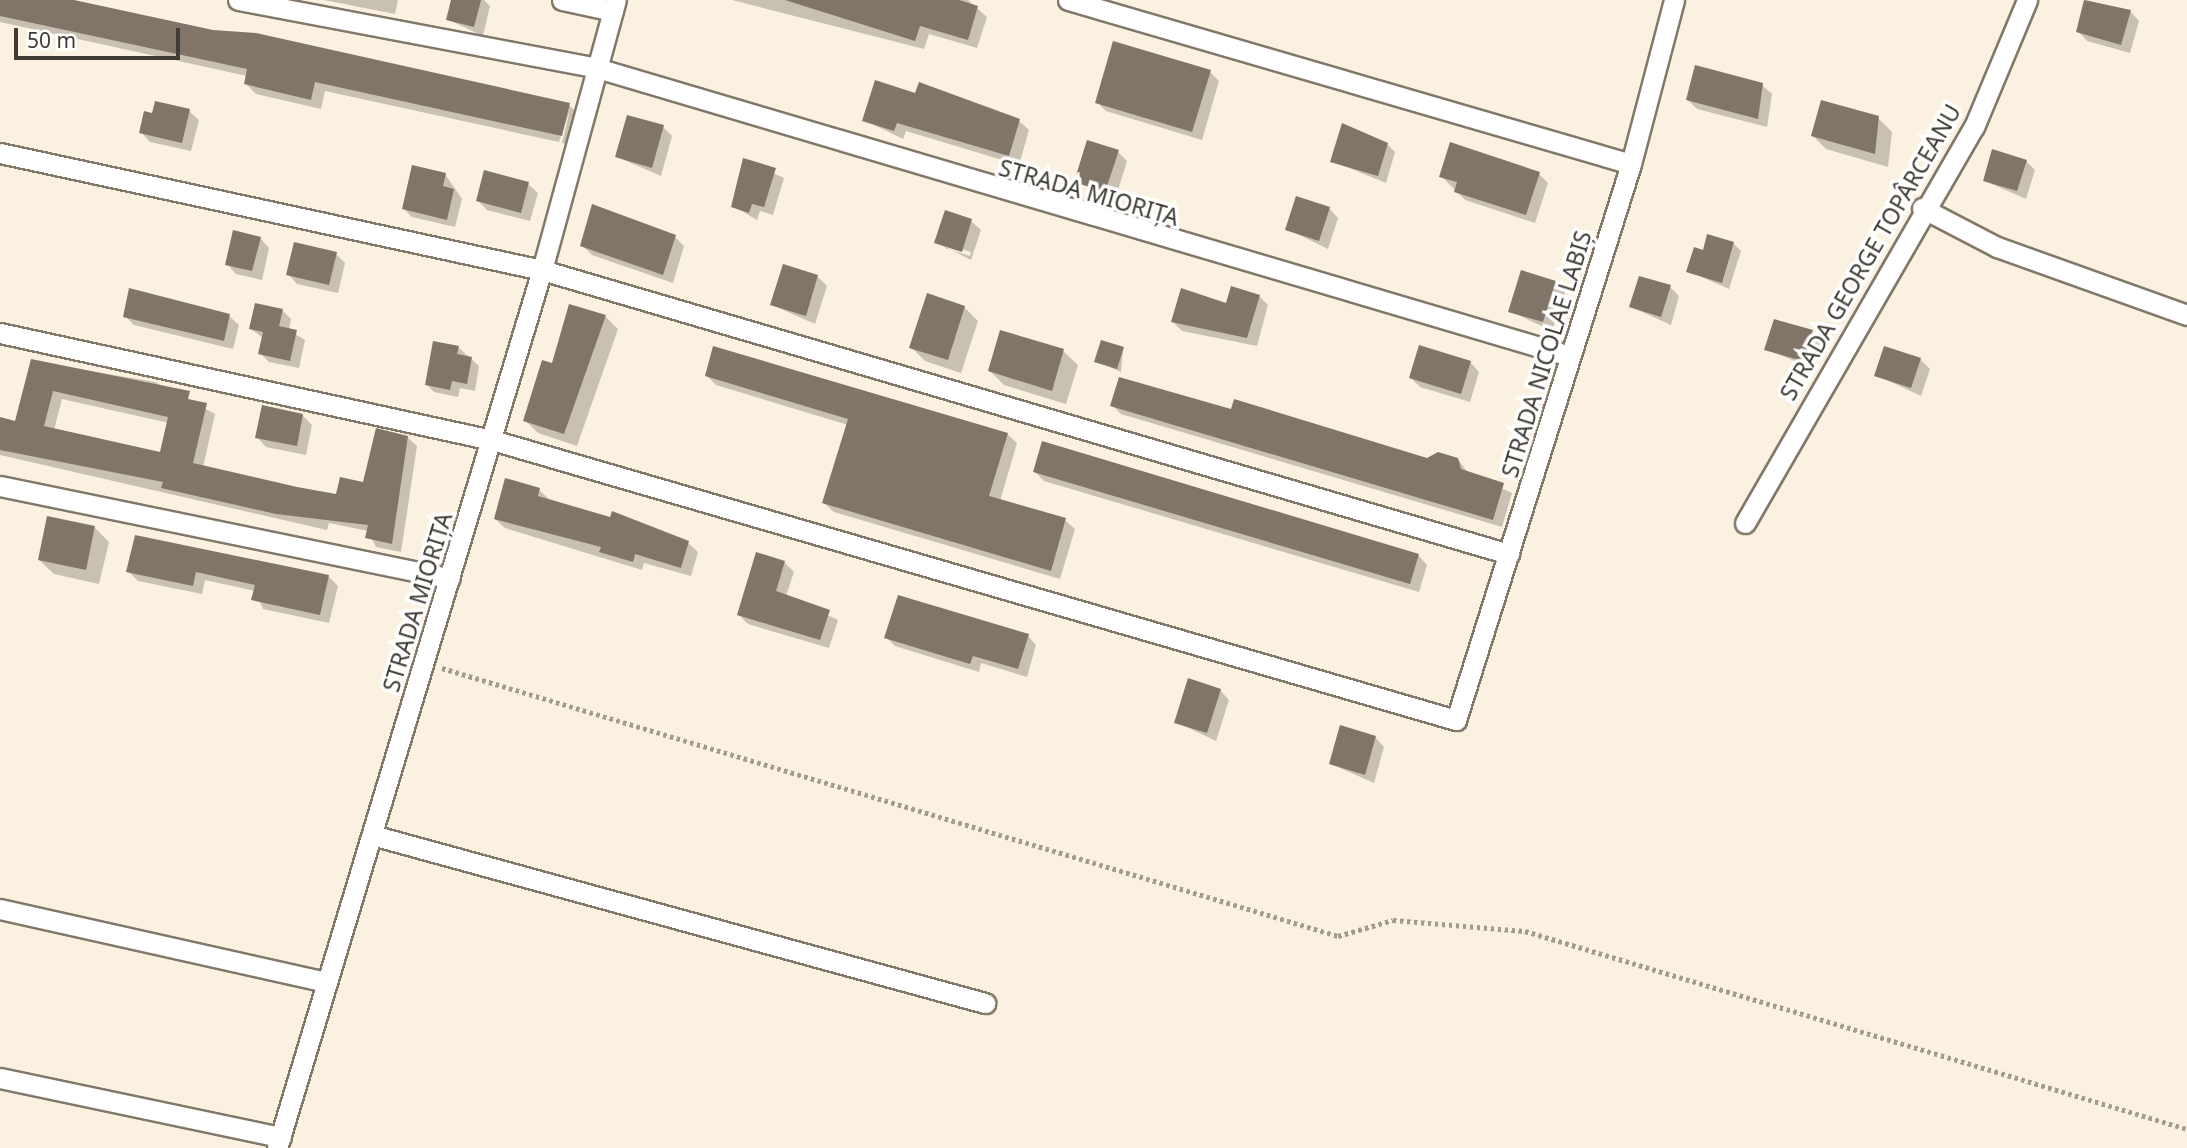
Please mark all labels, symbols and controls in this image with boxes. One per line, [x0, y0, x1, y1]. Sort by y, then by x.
scale bar [18, 14, 184, 58]
text: 50 m [27, 26, 76, 54]
street label: STRADA GEORGE TOPÂRCEANU [1774, 99, 1966, 405]
street label: STRADA MIORIȚA [996, 153, 1182, 231]
street label: STRADA NICOLAE LABIȘ [1495, 227, 1597, 481]
street label: STRADA MIORIȚA [377, 509, 457, 695]

